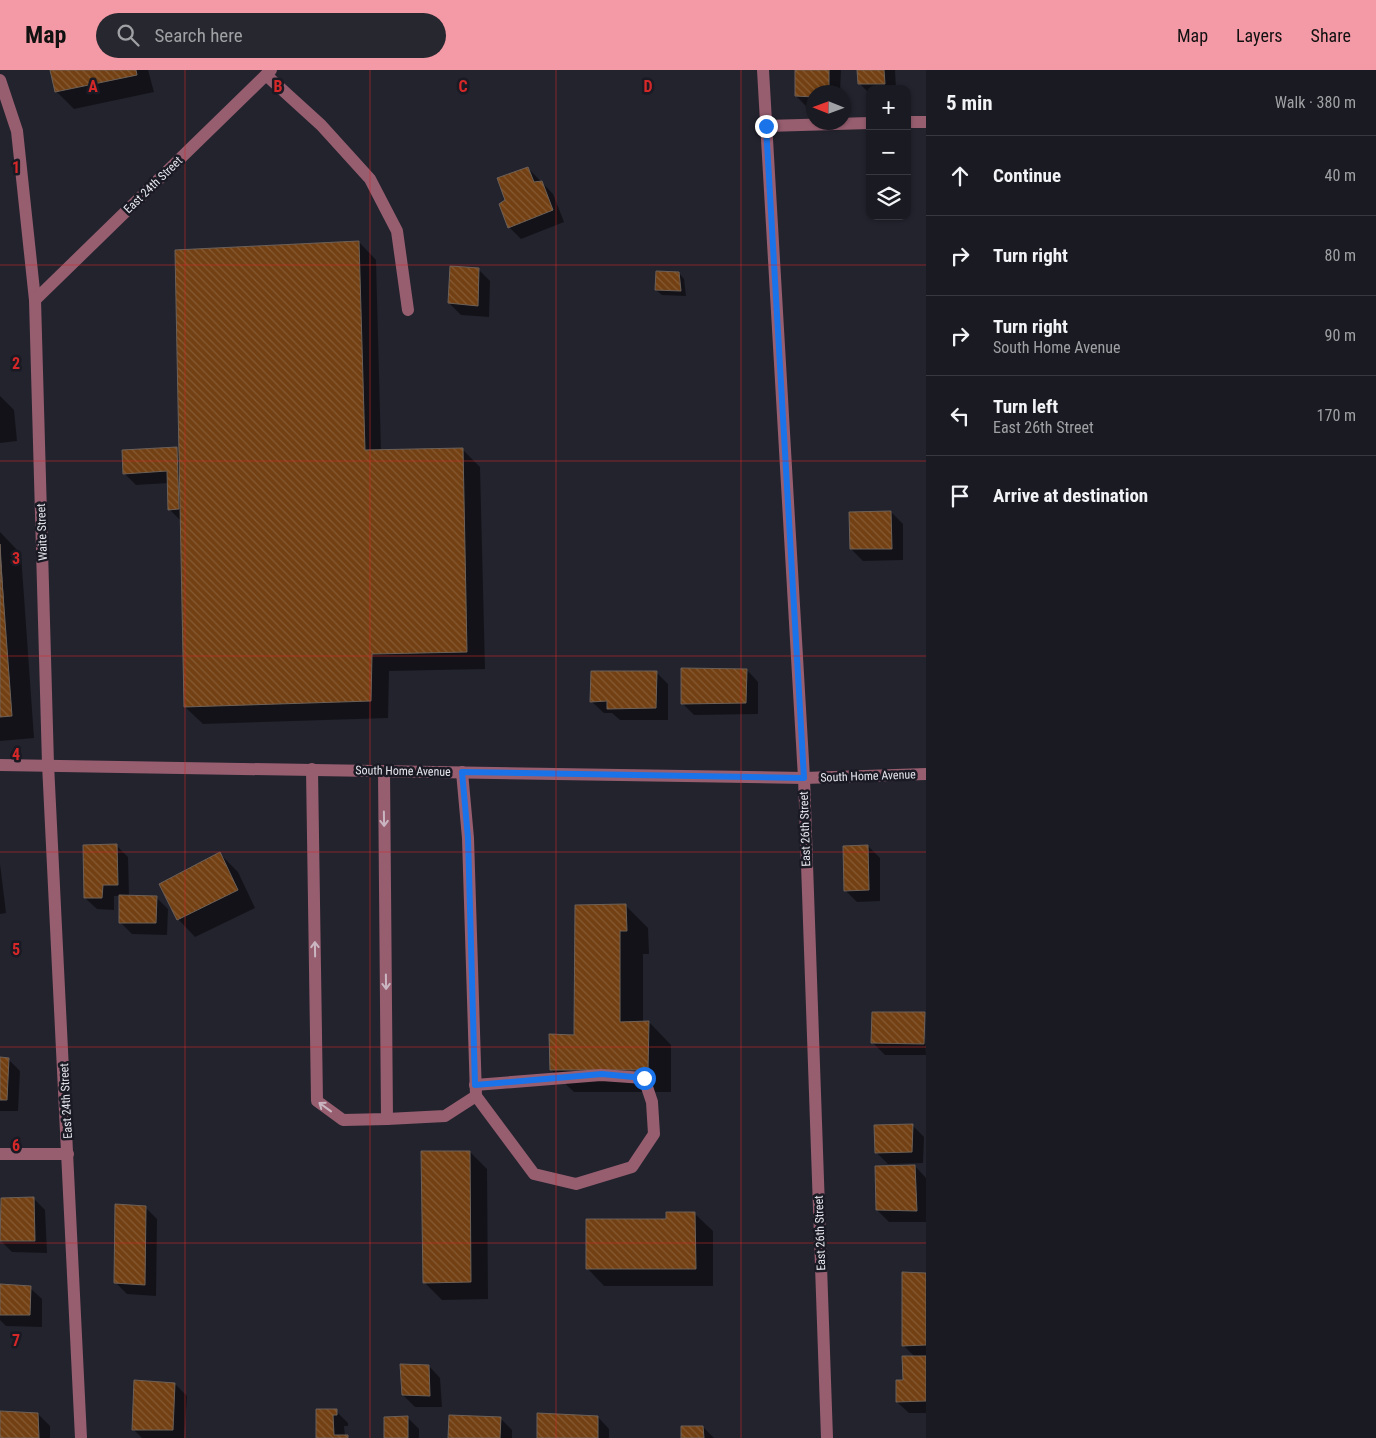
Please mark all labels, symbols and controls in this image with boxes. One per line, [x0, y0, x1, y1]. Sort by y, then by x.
search box [96, 13, 446, 58]
text: Map [25, 21, 66, 49]
icon: search [114, 21, 142, 49]
text: Search here [154, 24, 243, 47]
text: Map [1177, 25, 1208, 46]
text: Layers [1236, 25, 1283, 46]
text: Share [1311, 25, 1351, 46]
text: A [88, 77, 98, 96]
text: B [274, 77, 283, 96]
text: C [458, 77, 468, 96]
text: D [643, 77, 653, 96]
north arrow [806, 85, 851, 130]
map controls [866, 85, 911, 220]
button: + [866, 85, 911, 130]
text: 5 min [946, 91, 993, 115]
text: Walk · 380 m [1275, 93, 1356, 112]
route end [755, 115, 778, 138]
button: − [866, 130, 911, 175]
street label: East 24th Street [121, 153, 185, 216]
text: 1 [12, 158, 20, 177]
icon: ahead [946, 162, 974, 190]
text: Continue [993, 164, 1061, 187]
text: 40 m [1324, 166, 1356, 185]
button: layers [866, 175, 911, 220]
icon: right [946, 242, 974, 270]
text: Turn right [993, 244, 1068, 267]
text: 80 m [1324, 246, 1356, 265]
text: Turn right [993, 315, 1068, 338]
icon: right [946, 322, 974, 350]
text: 90 m [1324, 326, 1356, 345]
text: South Home Avenue [993, 338, 1120, 357]
text: 2 [12, 354, 20, 373]
text: Turn left [993, 395, 1058, 418]
icon: left [946, 402, 974, 430]
text: 170 m [1317, 406, 1356, 425]
text: East 26th Street [993, 418, 1094, 437]
icon: arrive [946, 482, 974, 510]
text: Arrive at destination [993, 484, 1148, 507]
street label: Waite Street [34, 503, 50, 561]
text: 3 [12, 549, 20, 568]
text: 4 [12, 745, 20, 764]
street label: South Home Avenue [355, 763, 451, 779]
street label: South Home Avenue [820, 767, 916, 785]
street label: East 26th Street [797, 791, 813, 867]
one-way arrow [380, 811, 389, 827]
text: 5 [12, 940, 20, 959]
one-way arrow [310, 942, 320, 958]
one-way arrow [381, 974, 391, 990]
street label: East 24th Street [57, 1062, 75, 1139]
route start [633, 1067, 656, 1090]
one-way arrow [319, 1102, 332, 1113]
text: 6 [12, 1136, 20, 1155]
street label: East 26th Street [812, 1195, 828, 1271]
text: 7 [12, 1331, 20, 1350]

